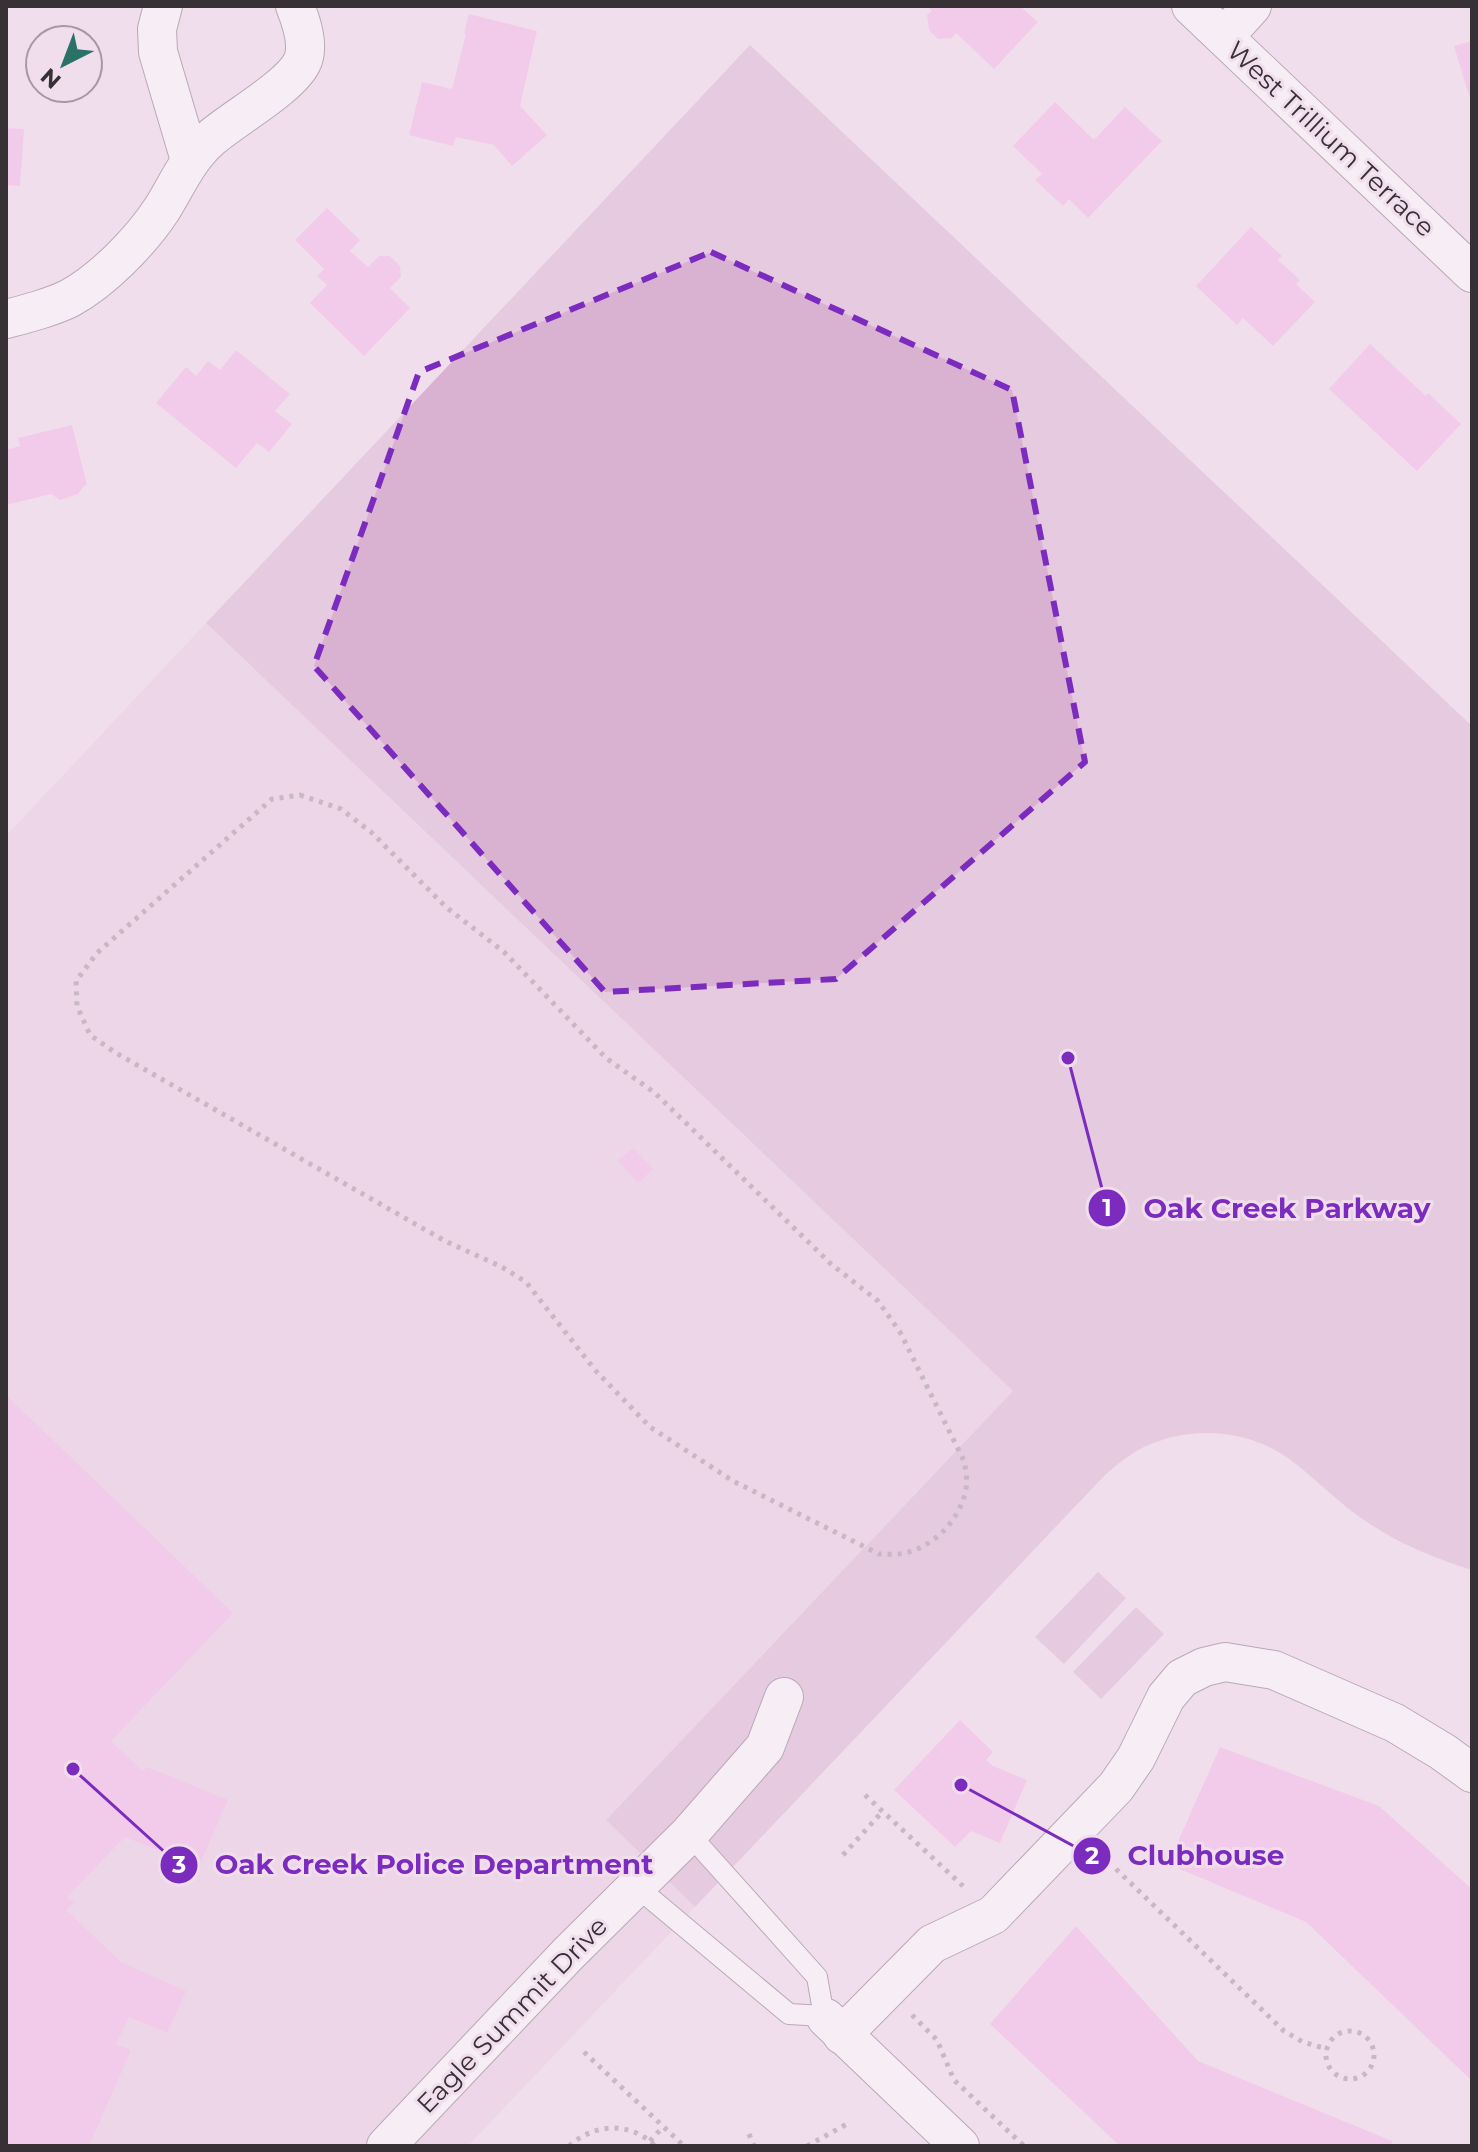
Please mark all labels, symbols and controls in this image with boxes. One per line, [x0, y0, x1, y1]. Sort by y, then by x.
north arrow [24, 24, 104, 104]
street label: West Trillium Terrace [1221, 35, 1441, 243]
text: N [35, 63, 67, 94]
callout: Oak Creek Parkway [1087, 1182, 1446, 1234]
text: Oak Creek Parkway [1143, 1191, 1431, 1225]
text: 1 [1102, 1193, 1112, 1222]
callout: Clubhouse [1072, 1830, 1300, 1882]
text: Clubhouse [1128, 1838, 1284, 1872]
callout: Oak Creek Police Department [159, 1839, 670, 1891]
text: 2 [1085, 1841, 1099, 1870]
text: Oak Creek Police Department [215, 1847, 653, 1881]
text: 3 [171, 1850, 186, 1879]
street label: Eagle Summit Drive [410, 1910, 614, 2120]

